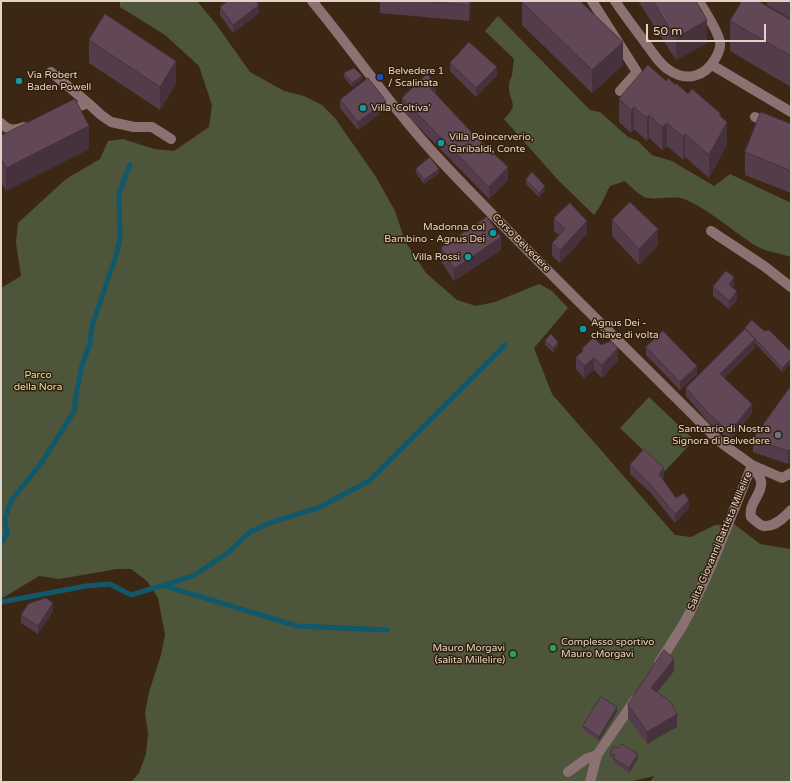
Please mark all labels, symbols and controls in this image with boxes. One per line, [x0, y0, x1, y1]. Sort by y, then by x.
scale bar [648, 16, 768, 42]
text: 50 m [653, 24, 682, 38]
place label: Belvedere 1 / Scalinata [388, 65, 444, 88]
place label: Via Robert Baden Powell [27, 69, 91, 92]
marker: Belvedere 1 / Scalinata [375, 72, 385, 82]
marker: Via Robert Baden Powell [14, 76, 24, 86]
place label: Villa 'Coltiva' [371, 102, 430, 114]
marker: Villa 'Coltiva' [358, 103, 368, 113]
place label: Villa Poincerverio, Garibaldi, Conte [449, 131, 533, 154]
marker: Villa Poincerverio, Garibaldi, Conte [436, 138, 446, 148]
street label: Corso Belvedere [489, 211, 553, 275]
place label: Madonna col Bambino - Agnus Dei [384, 221, 485, 244]
marker: Madonna col Bambino - Agnus Dei [488, 228, 498, 238]
place label: Villa Rossi [412, 251, 460, 263]
marker: Villa Rossi [463, 252, 473, 262]
place label: Agnus Dei - chiave di volta [591, 317, 659, 340]
marker: Agnus Dei - chiave di volta [578, 324, 588, 334]
park label: Parco della Nora [14, 369, 62, 392]
place label: Santuario di Nostra Signora di Belvedere [672, 423, 770, 446]
marker: Santuario di Nostra Signora di Belvedere [773, 430, 783, 440]
street label: Salita Giovanni Battista Millelire [685, 470, 755, 612]
place label: Complesso sportivo Mauro Morgavi [561, 636, 654, 660]
place label: Mauro Morgavi (salita Millelire) [432, 642, 505, 666]
marker: Complesso sportivo Mauro Morgavi [548, 643, 558, 653]
marker: Mauro Morgavi (salita Millelire) [508, 649, 518, 659]

